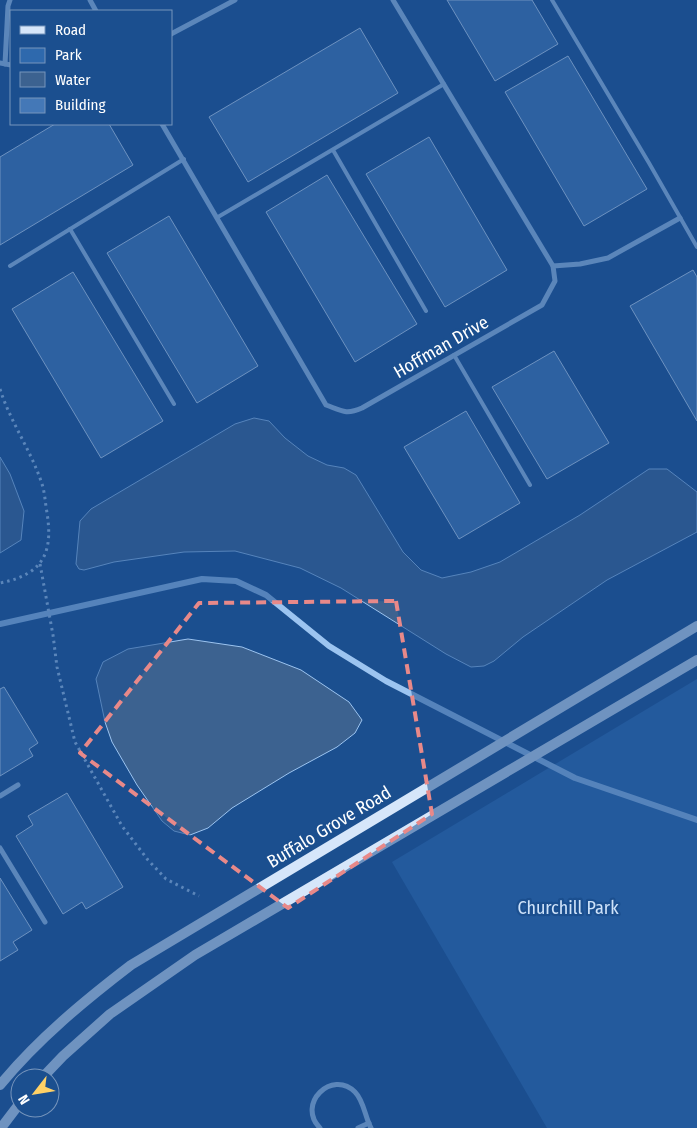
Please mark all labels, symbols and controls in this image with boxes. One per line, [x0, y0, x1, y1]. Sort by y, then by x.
legend [10, 10, 172, 125]
text: Road [55, 21, 86, 39]
text: Park [55, 46, 82, 64]
text: Water [55, 71, 91, 89]
text: Building [55, 96, 106, 114]
street label: Hoffman Drive [390, 311, 492, 383]
street label: Buffalo Grove Road [263, 781, 395, 873]
park label: Churchill Park [517, 897, 619, 919]
north arrow [10, 1068, 60, 1118]
text: N [15, 1091, 34, 1107]

